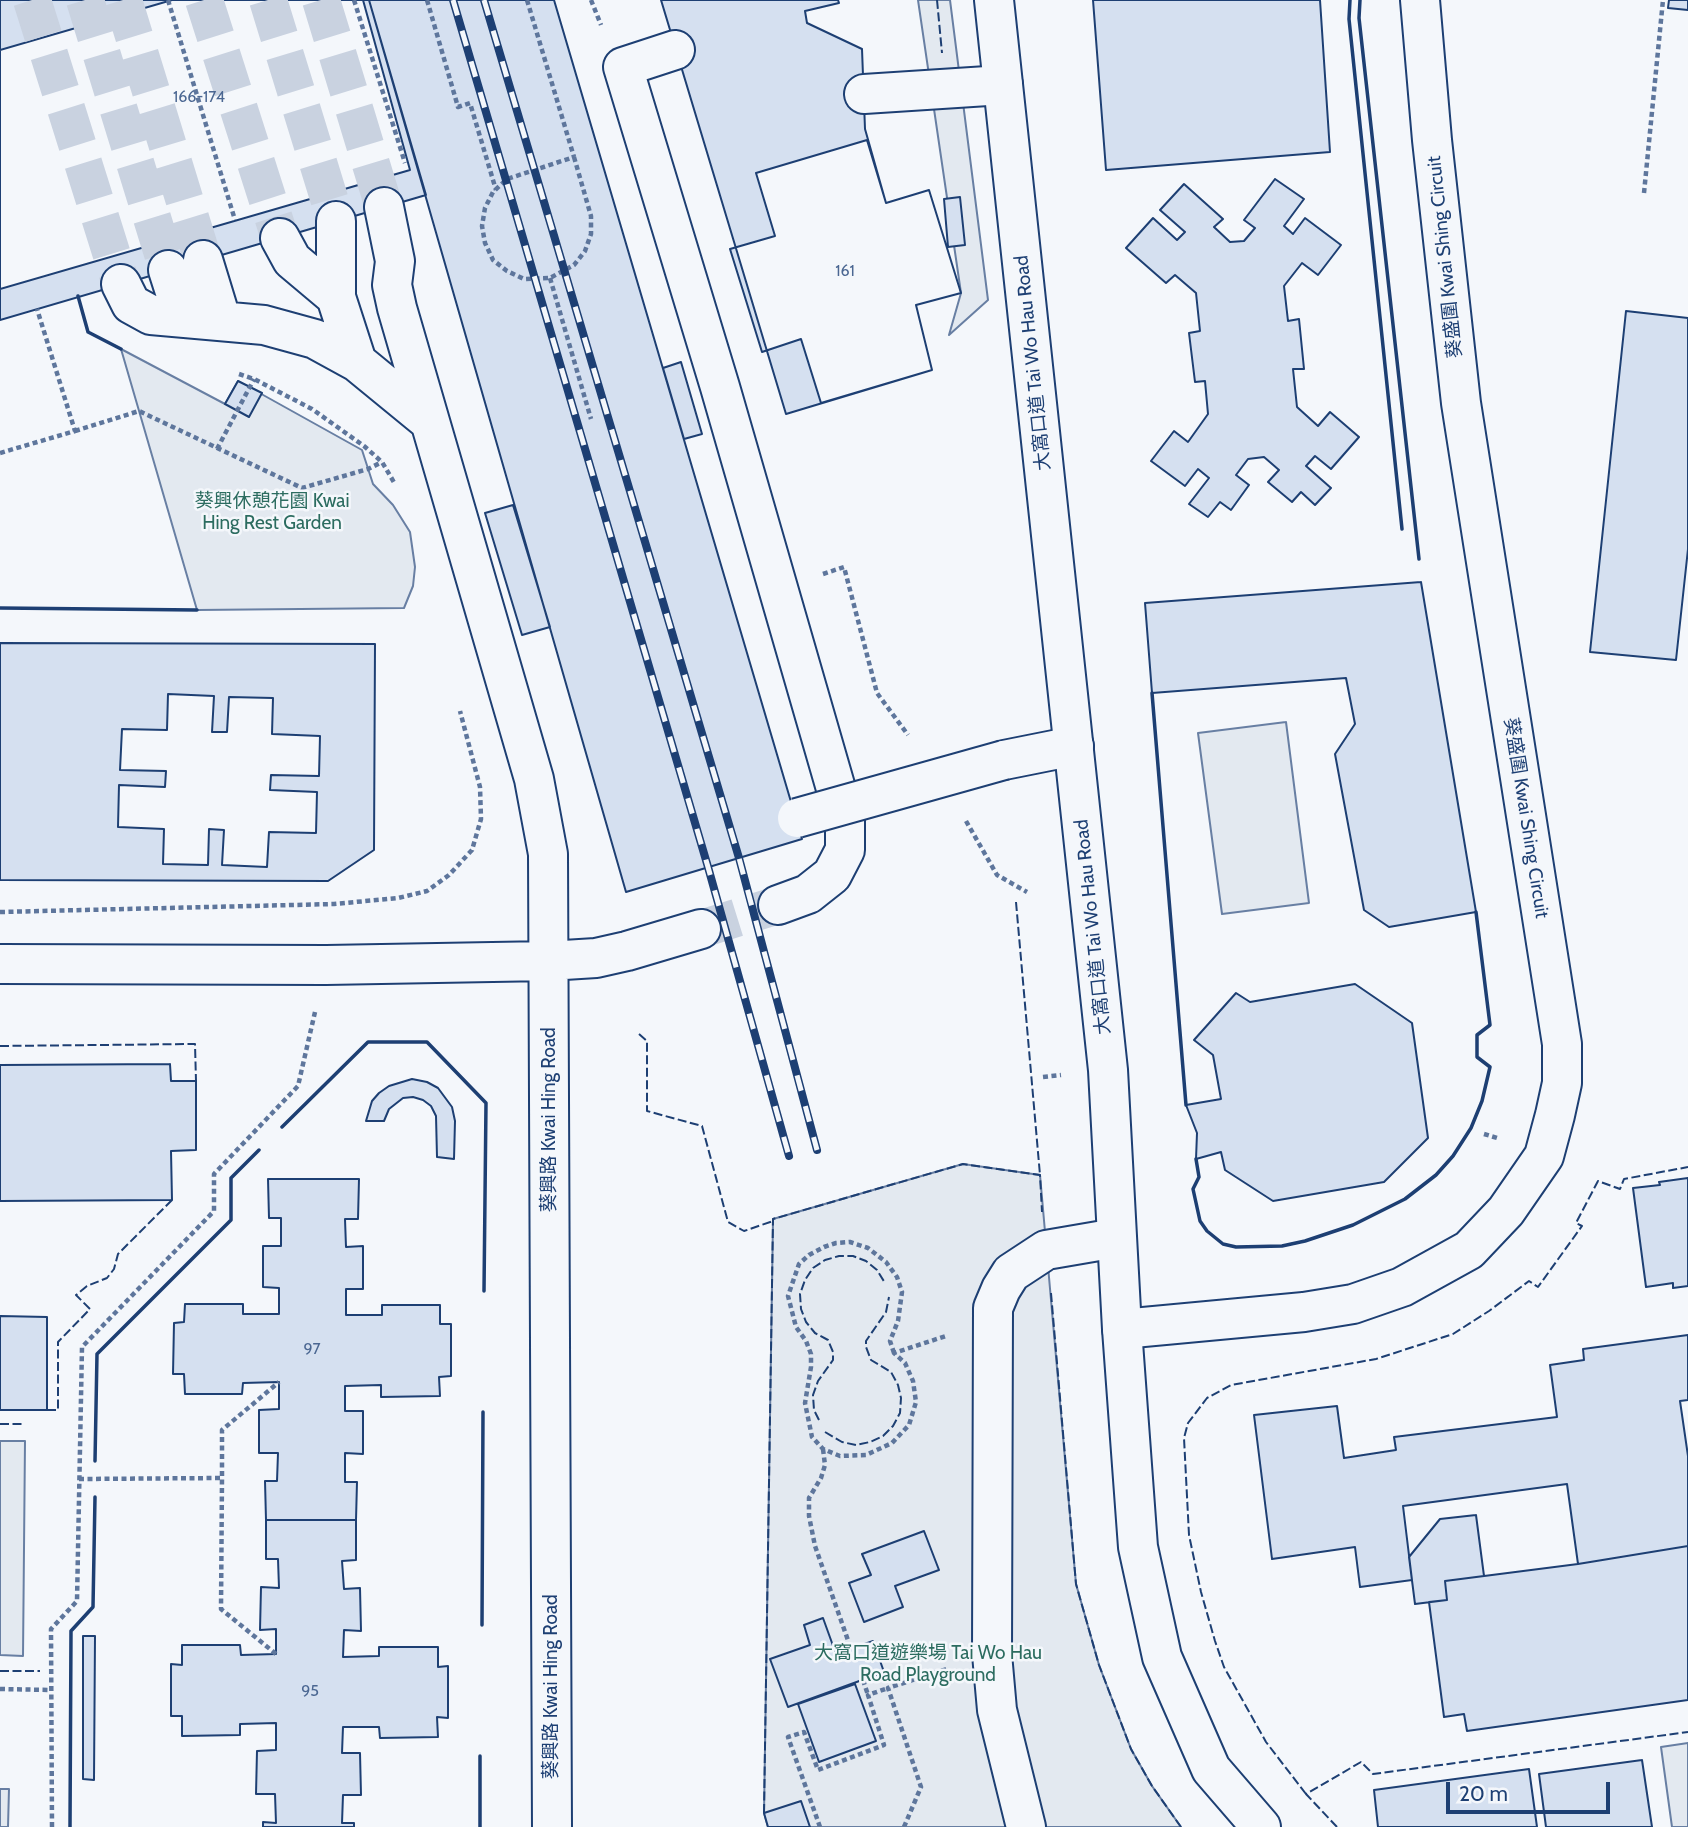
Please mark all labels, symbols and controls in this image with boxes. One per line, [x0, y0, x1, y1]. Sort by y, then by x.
house number: 166-174 [173, 87, 225, 107]
street label: 葵盛圍 Kwai Shing Circuit [1423, 155, 1467, 359]
street label: 大窩口道 Tai Wo Hau Road [1010, 254, 1056, 472]
house number: 161 [835, 261, 855, 281]
park label: 葵興休憩花園 Kwai Hing Rest Garden [194, 490, 350, 534]
street label: 葵盛圍 Kwai Shing Circuit [1499, 716, 1553, 920]
street label: 大窩口道 Tai Wo Hau Road [1070, 818, 1116, 1036]
street label: 葵興路 Kwai Hing Road [538, 1027, 560, 1213]
house number: 97 [303, 1339, 321, 1359]
street label: 葵興路 Kwai Hing Road [540, 1594, 562, 1780]
park label: 大窩口道遊樂場 Tai Wo Hau Road Playground [814, 1642, 1042, 1686]
house number: 95 [301, 1681, 319, 1701]
scale bar [1450, 1768, 1614, 1812]
text: 20 m [1459, 1781, 1508, 1806]

